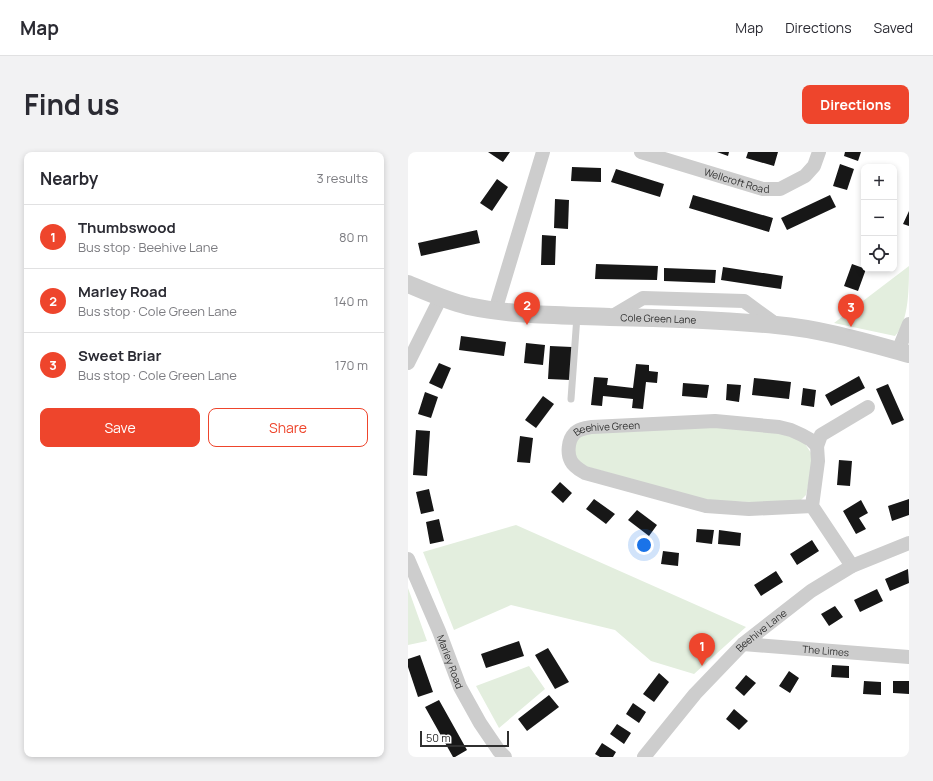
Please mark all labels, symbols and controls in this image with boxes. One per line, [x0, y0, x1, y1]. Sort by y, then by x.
text: Map [20, 15, 59, 41]
text: Map [735, 18, 763, 37]
text: Directions [785, 18, 852, 37]
text: Saved [874, 18, 913, 37]
text: Find us [24, 85, 119, 123]
button: Directions [802, 85, 909, 124]
map controls [861, 164, 897, 272]
button: + [861, 164, 897, 200]
street label: Wellcroft Road [702, 165, 769, 196]
text: Nearby [40, 167, 98, 190]
text: 3 results [316, 169, 368, 187]
button: − [861, 200, 897, 236]
text: Thumbswood [78, 217, 176, 238]
text: 1 [50, 228, 56, 246]
text: 80 m [339, 228, 368, 246]
button: locate [861, 236, 897, 272]
text: Bus stop · Beehive Lane [78, 238, 218, 256]
text: Marley Road [78, 281, 167, 302]
text: 2 [49, 292, 57, 310]
text: 140 m [334, 292, 368, 310]
pin: 2 [514, 292, 540, 325]
pin: 3 [838, 294, 864, 327]
text: Bus stop · Cole Green Lane [78, 302, 237, 320]
street label: Cole Green Lane [620, 310, 697, 327]
text: Sweet Briar [78, 345, 161, 366]
text: 3 [49, 356, 57, 374]
text: 170 m [335, 356, 368, 374]
text: Bus stop · Cole Green Lane [78, 366, 237, 384]
button: Save [40, 408, 200, 447]
button: Share [208, 408, 368, 447]
street label: Beehive Green [570, 418, 640, 439]
your location [634, 535, 654, 555]
street label: Beehive Lane [732, 606, 789, 655]
street label: Marley Road [434, 633, 467, 691]
pin: 1 [689, 633, 715, 666]
street label: The Limes [802, 642, 850, 659]
scale bar [420, 729, 509, 748]
text: 50 m [426, 730, 451, 745]

